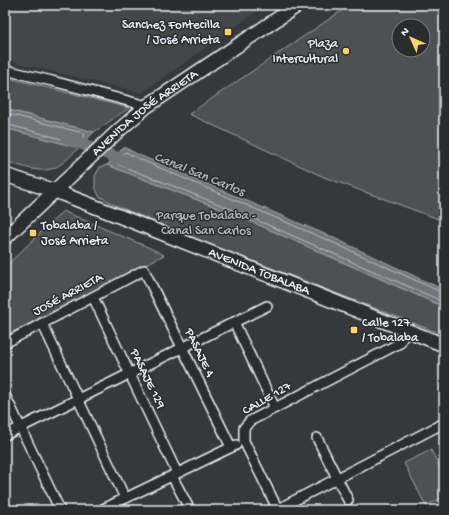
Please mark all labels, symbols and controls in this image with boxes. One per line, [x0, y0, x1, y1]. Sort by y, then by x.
place label: Sanchez Fontecilla / José Arrieta [122, 18, 221, 48]
north arrow [391, 18, 431, 58]
text: N [399, 26, 412, 39]
marker: Sanchez Fontecilla / José Arrieta [223, 27, 233, 37]
place label: Plaza Intercultural [273, 37, 339, 67]
marker: Plaza Intercultural [341, 46, 351, 56]
street label: AVENIDA JOSÉ ARRIETA [89, 66, 202, 159]
water label: Canal San Carlos [151, 149, 249, 202]
park label: Parque Tobalaba - Canal San Carlos [155, 209, 256, 239]
place label: Tobalaba / José Arrieta [40, 219, 109, 249]
marker: Tobalaba / José Arrieta [28, 228, 38, 238]
street label: AVENIDA TOBALABA [206, 245, 313, 299]
street label: JOSÉ ARRIETA [30, 269, 107, 320]
place label: Calle 127 / Tobalaba [362, 316, 419, 346]
street label: PASAJE 4 [180, 325, 217, 380]
marker: Calle 127 / Tobalaba [349, 325, 359, 335]
street label: PASAJE 129 [126, 346, 168, 412]
street label: CALLE 127 [240, 378, 295, 419]

